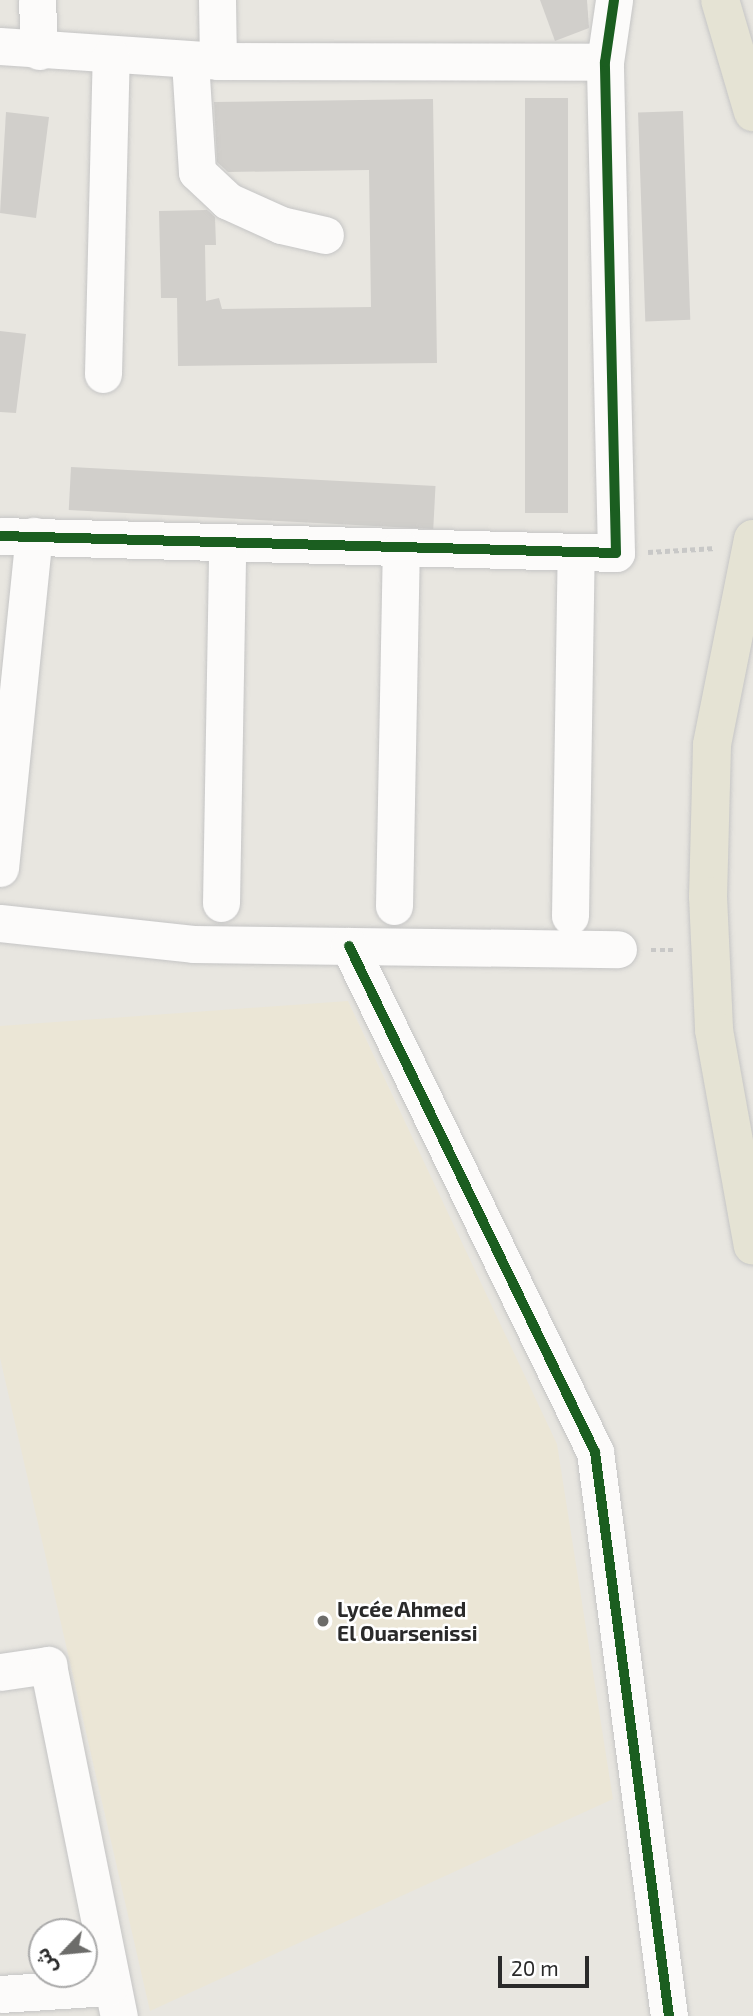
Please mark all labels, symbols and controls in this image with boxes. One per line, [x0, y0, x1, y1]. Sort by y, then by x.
place label: Lycée Ahmed El Ouarsenissi [337, 1596, 478, 1646]
marker: Lycée Ahmed El Ouarsenissi [315, 1613, 331, 1629]
north arrow [28, 1918, 98, 1988]
scale bar [501, 1942, 592, 1986]
text: ش [29, 1945, 62, 1978]
text: 20 m [511, 1955, 559, 1980]

